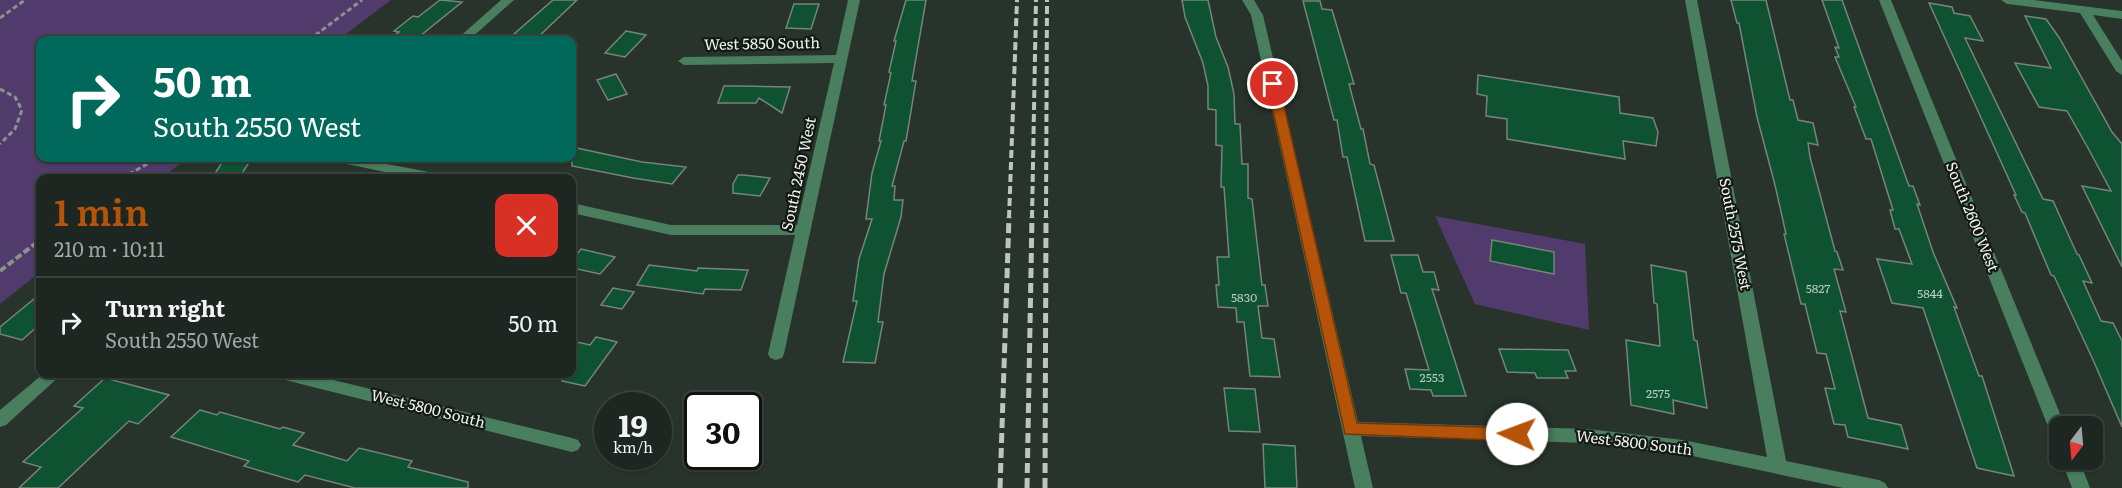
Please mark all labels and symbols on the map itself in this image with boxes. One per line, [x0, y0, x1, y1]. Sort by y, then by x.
street label: West 5850 South [704, 30, 820, 55]
pin [1247, 58, 1298, 109]
street label: South 2450 West [774, 114, 821, 233]
street label: South 2600 West [1941, 158, 2006, 275]
street label: South 2575 West [1714, 176, 1759, 292]
house number: 5827 [1806, 279, 1830, 297]
house number: 5844 [1917, 284, 1943, 302]
house number: 5830 [1231, 288, 1257, 306]
house number: 2553 [1420, 368, 1444, 386]
street label: West 5800 South [369, 382, 488, 433]
house number: 2575 [1646, 384, 1670, 402]
speed limit sign: 30 [684, 392, 762, 470]
position arrow [1485, 402, 1549, 466]
north arrow [2049, 416, 2103, 470]
street label: West 5800 South [1575, 423, 1694, 460]

